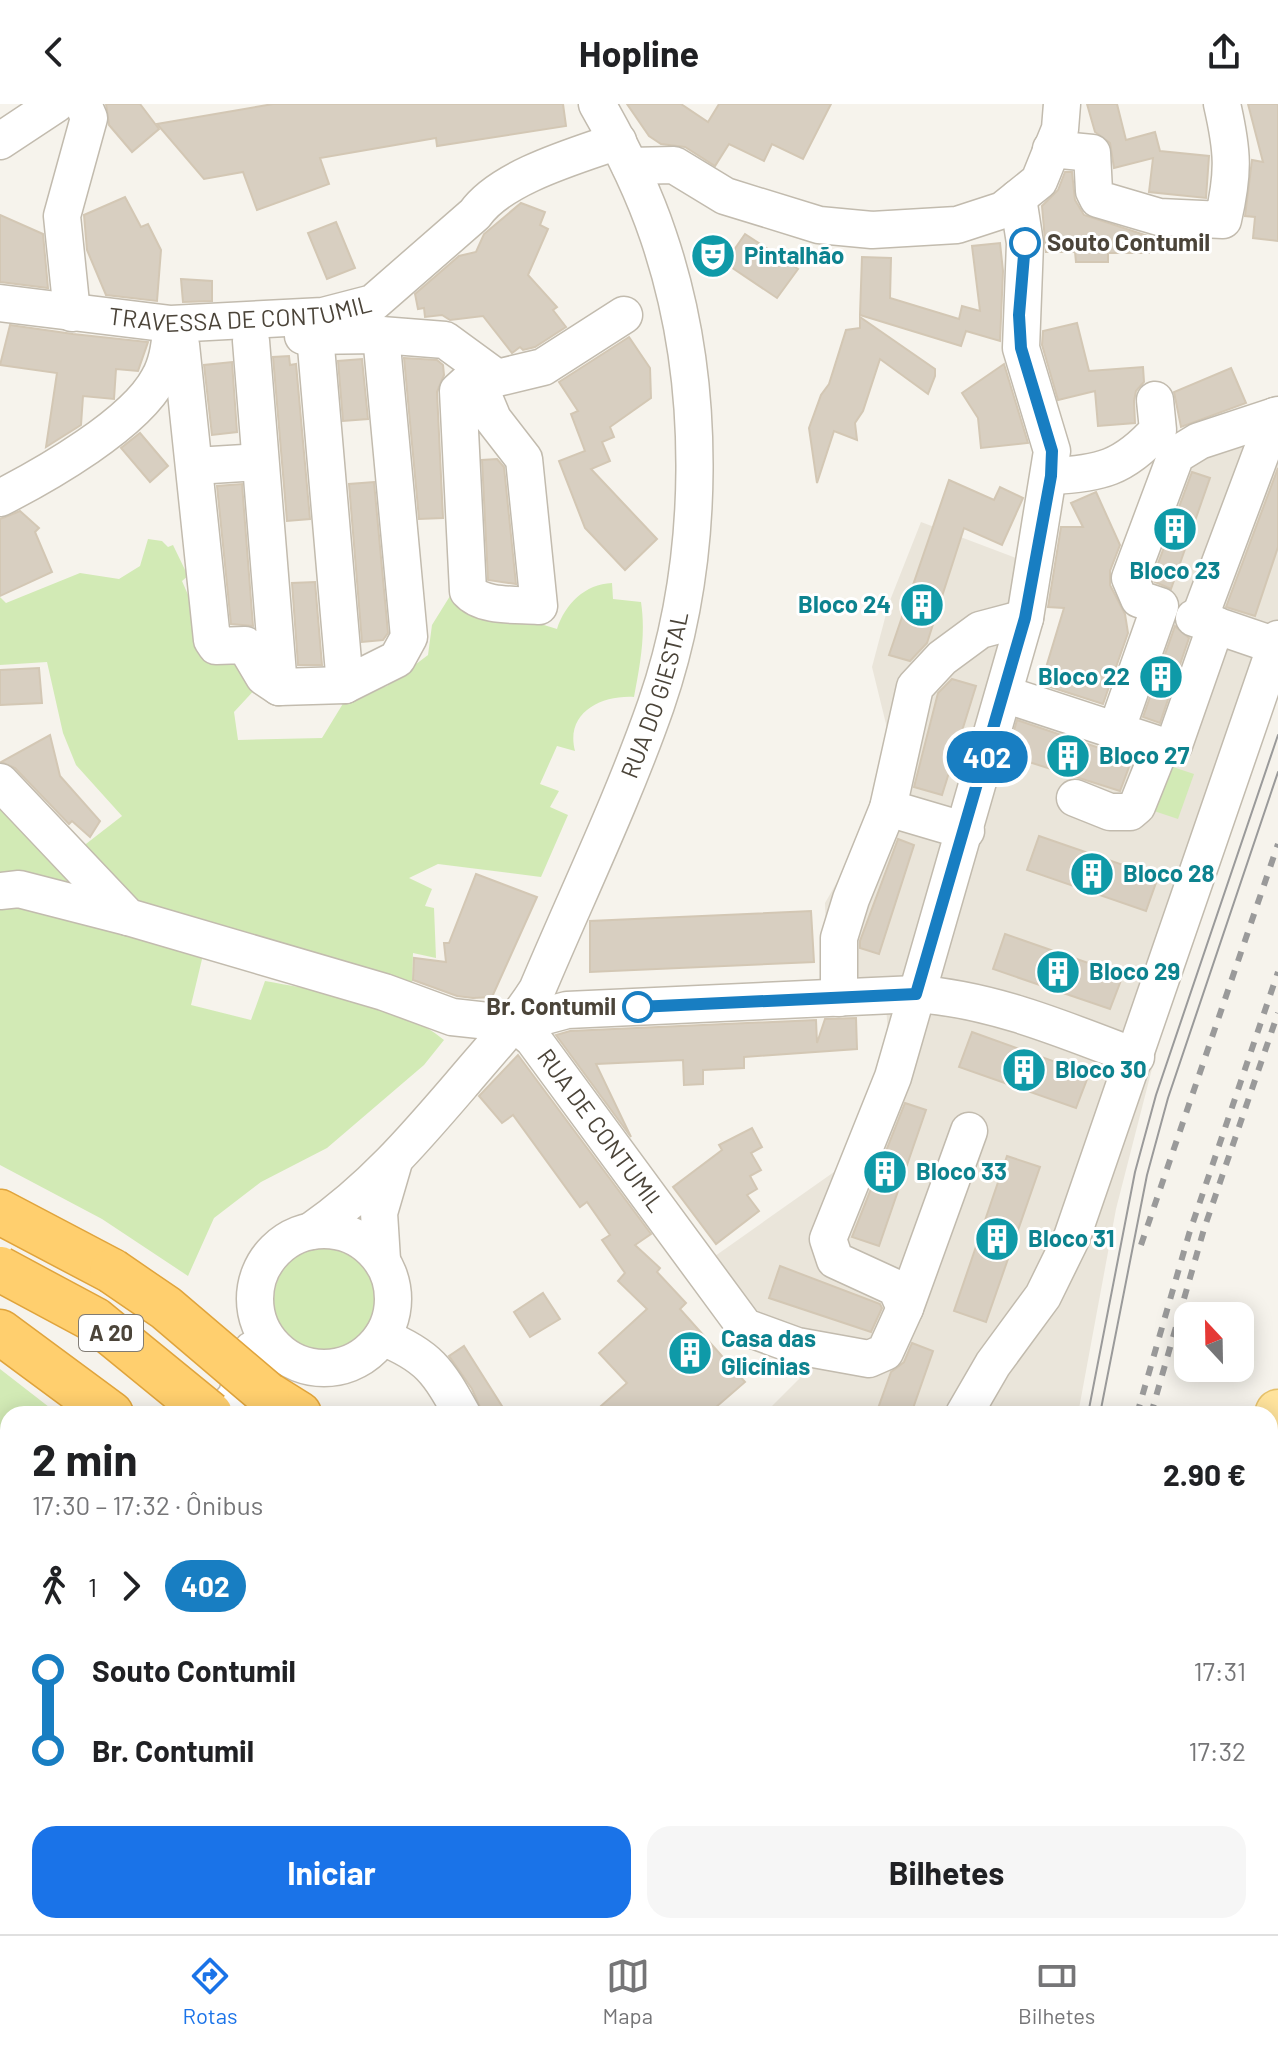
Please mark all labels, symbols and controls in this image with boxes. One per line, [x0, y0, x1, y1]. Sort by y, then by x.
icon: back [32, 30, 76, 74]
icon: share [1202, 30, 1246, 74]
text: Hopline [579, 31, 699, 74]
place label: Souto Contumil [1047, 227, 1210, 256]
marker: Souto Contumil [1010, 228, 1040, 258]
theatre icon: Pintalhão [689, 232, 737, 280]
place label: Pintalhão [744, 240, 844, 269]
street label: TRAVESSA DE CONTUMIL [107, 288, 374, 337]
building icon: Bloco 23 [1151, 505, 1199, 553]
place label: Bloco 23 [1129, 555, 1221, 584]
building icon: Bloco 24 [898, 581, 946, 629]
place label: Bloco 24 [798, 589, 891, 618]
street label: RUA DO GIESTAL [614, 609, 693, 782]
building icon: Bloco 22 [1137, 653, 1185, 701]
place label: Bloco 22 [1038, 661, 1130, 690]
line badge: 402 [941, 731, 1033, 783]
building icon: Bloco 27 [1044, 732, 1092, 780]
text: 402 [963, 740, 1011, 774]
place label: Bloco 27 [1099, 740, 1189, 769]
building icon: Bloco 28 [1068, 850, 1116, 898]
place label: Bloco 28 [1123, 858, 1214, 887]
building icon: Bloco 29 [1034, 948, 1082, 996]
place label: Bloco 29 [1089, 956, 1180, 985]
place label: Br. Contumil [486, 991, 616, 1020]
marker: Br. Contumil [623, 992, 653, 1022]
street label: RUA DE CONTUMIL [532, 1042, 671, 1217]
building icon: Bloco 30 [1000, 1046, 1048, 1094]
place label: Bloco 30 [1055, 1054, 1147, 1083]
building icon: Bloco 33 [861, 1148, 909, 1196]
place label: Bloco 33 [916, 1156, 1007, 1185]
building icon: Bloco 31 [973, 1215, 1021, 1263]
place label: Bloco 31 [1028, 1223, 1114, 1252]
north arrow [1174, 1302, 1254, 1382]
map controls [1174, 1302, 1254, 1382]
road number: A 20 [79, 1315, 143, 1351]
place label: Casa das Glicínias [721, 1323, 816, 1380]
building icon: Casa das Glicínias [666, 1329, 714, 1377]
text: 2 min [32, 1432, 137, 1485]
text: 2.90 € [1163, 1456, 1246, 1492]
text: 17:30 – 17:32 · Ônibus [32, 1489, 263, 1520]
icon: walk [32, 1564, 76, 1608]
icon: forward [109, 1564, 153, 1608]
text: 402 [181, 1569, 230, 1603]
text: 1 [88, 1571, 97, 1602]
text: Souto Contumil [92, 1652, 296, 1688]
text: 17:31 [1193, 1655, 1246, 1686]
text: Br. Contumil [92, 1732, 254, 1768]
text: 17:32 [1188, 1735, 1246, 1766]
button: Iniciar [32, 1826, 631, 1918]
button: Bilhetes [647, 1826, 1246, 1918]
tab: Rotas [182, 1954, 238, 2028]
tab: Mapa [603, 1954, 653, 2028]
tab: Bilhetes [1018, 1954, 1095, 2028]

